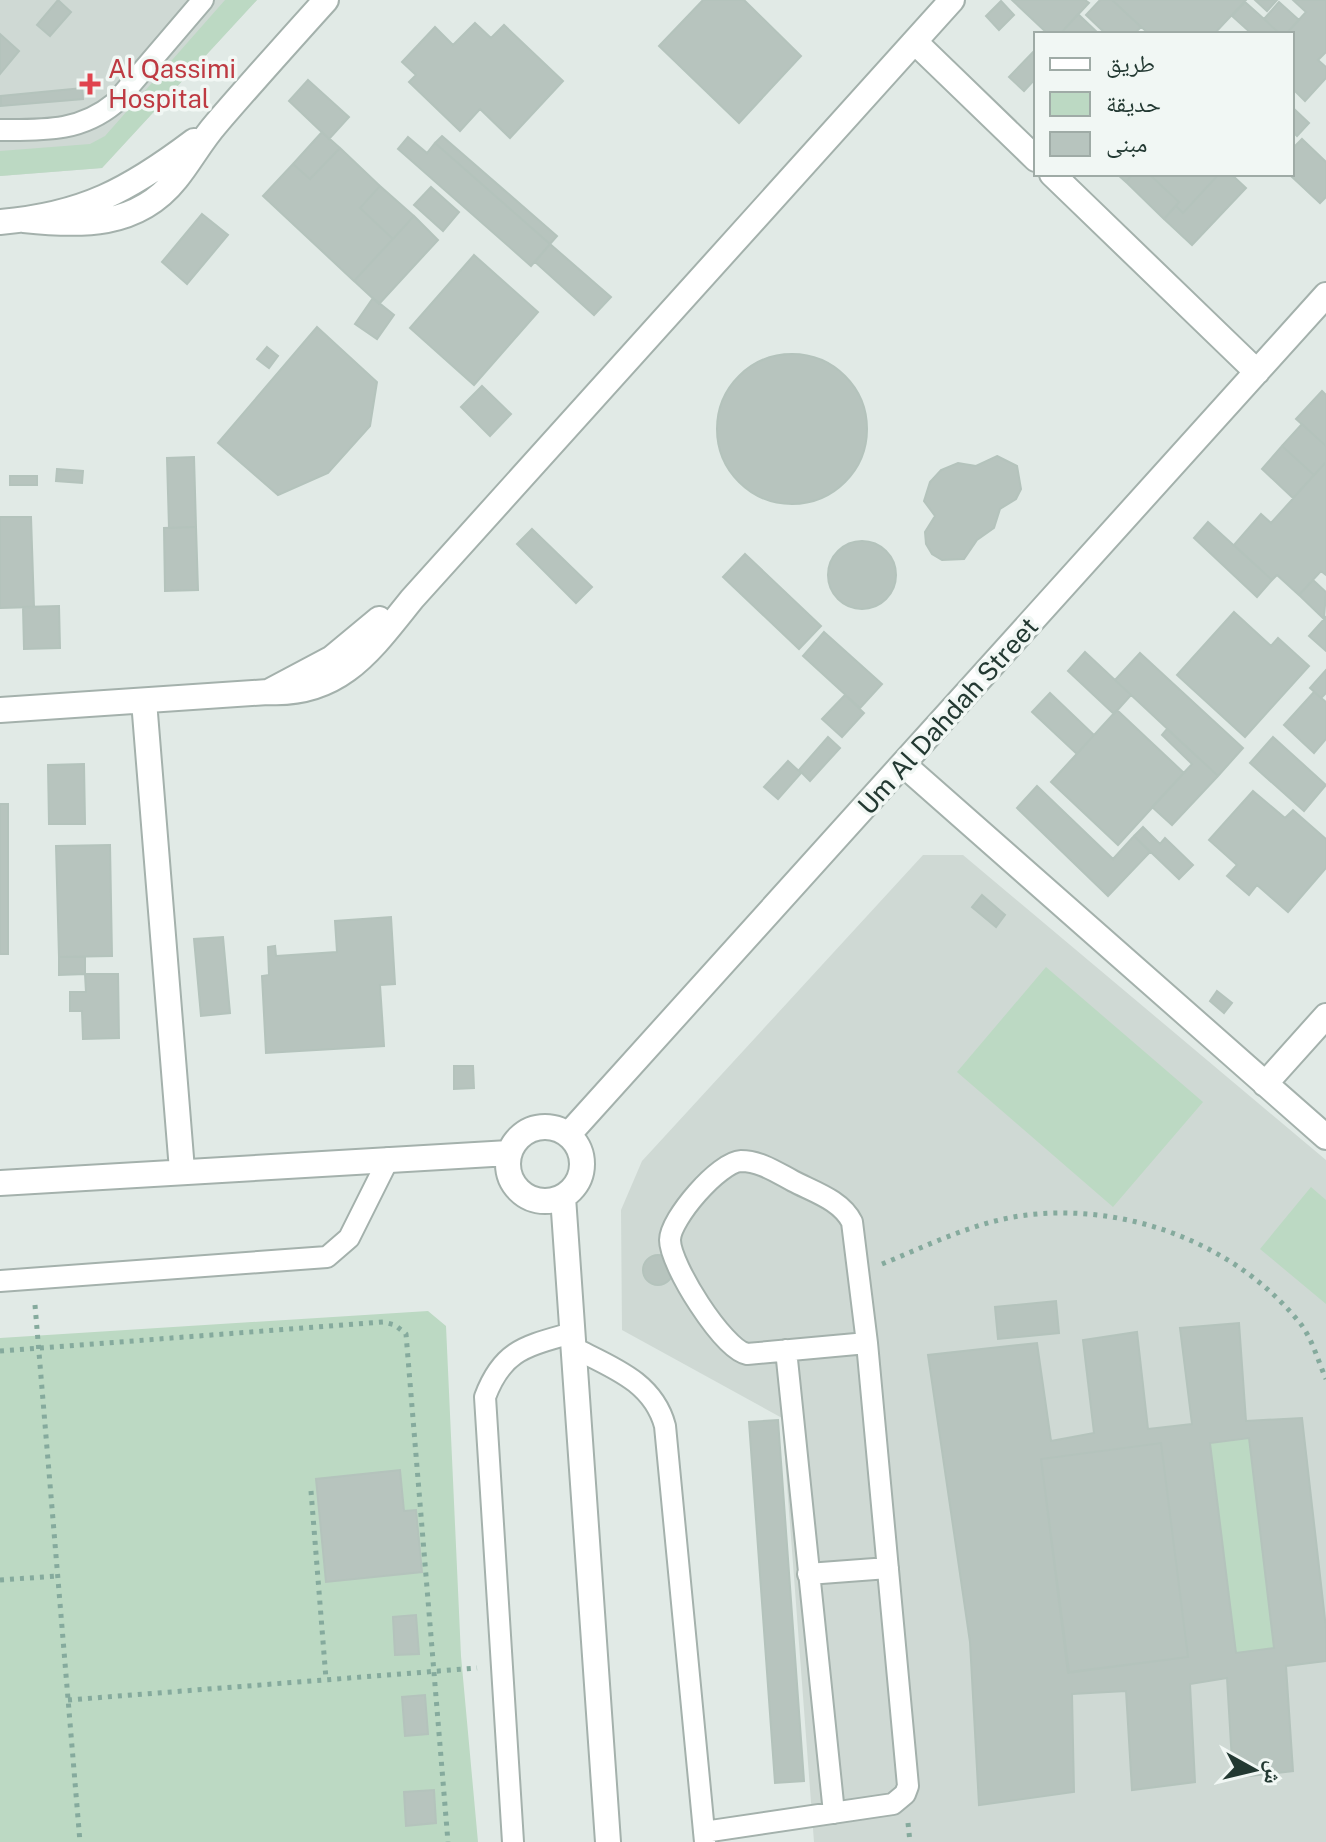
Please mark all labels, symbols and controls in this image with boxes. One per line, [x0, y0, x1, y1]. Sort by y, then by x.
legend [1034, 32, 1294, 176]
text: طريق [1106, 49, 1155, 78]
place label: Al Qassimi Hospital [108, 53, 236, 114]
marker: Al Qassimi Hospital [79, 73, 101, 95]
text: حديقة [1106, 89, 1161, 117]
text: مبنى [1106, 129, 1147, 158]
street label: Um Al Dahdah Street [851, 611, 1044, 820]
north arrow [1214, 1730, 1294, 1810]
text: ش [1258, 1759, 1288, 1786]

